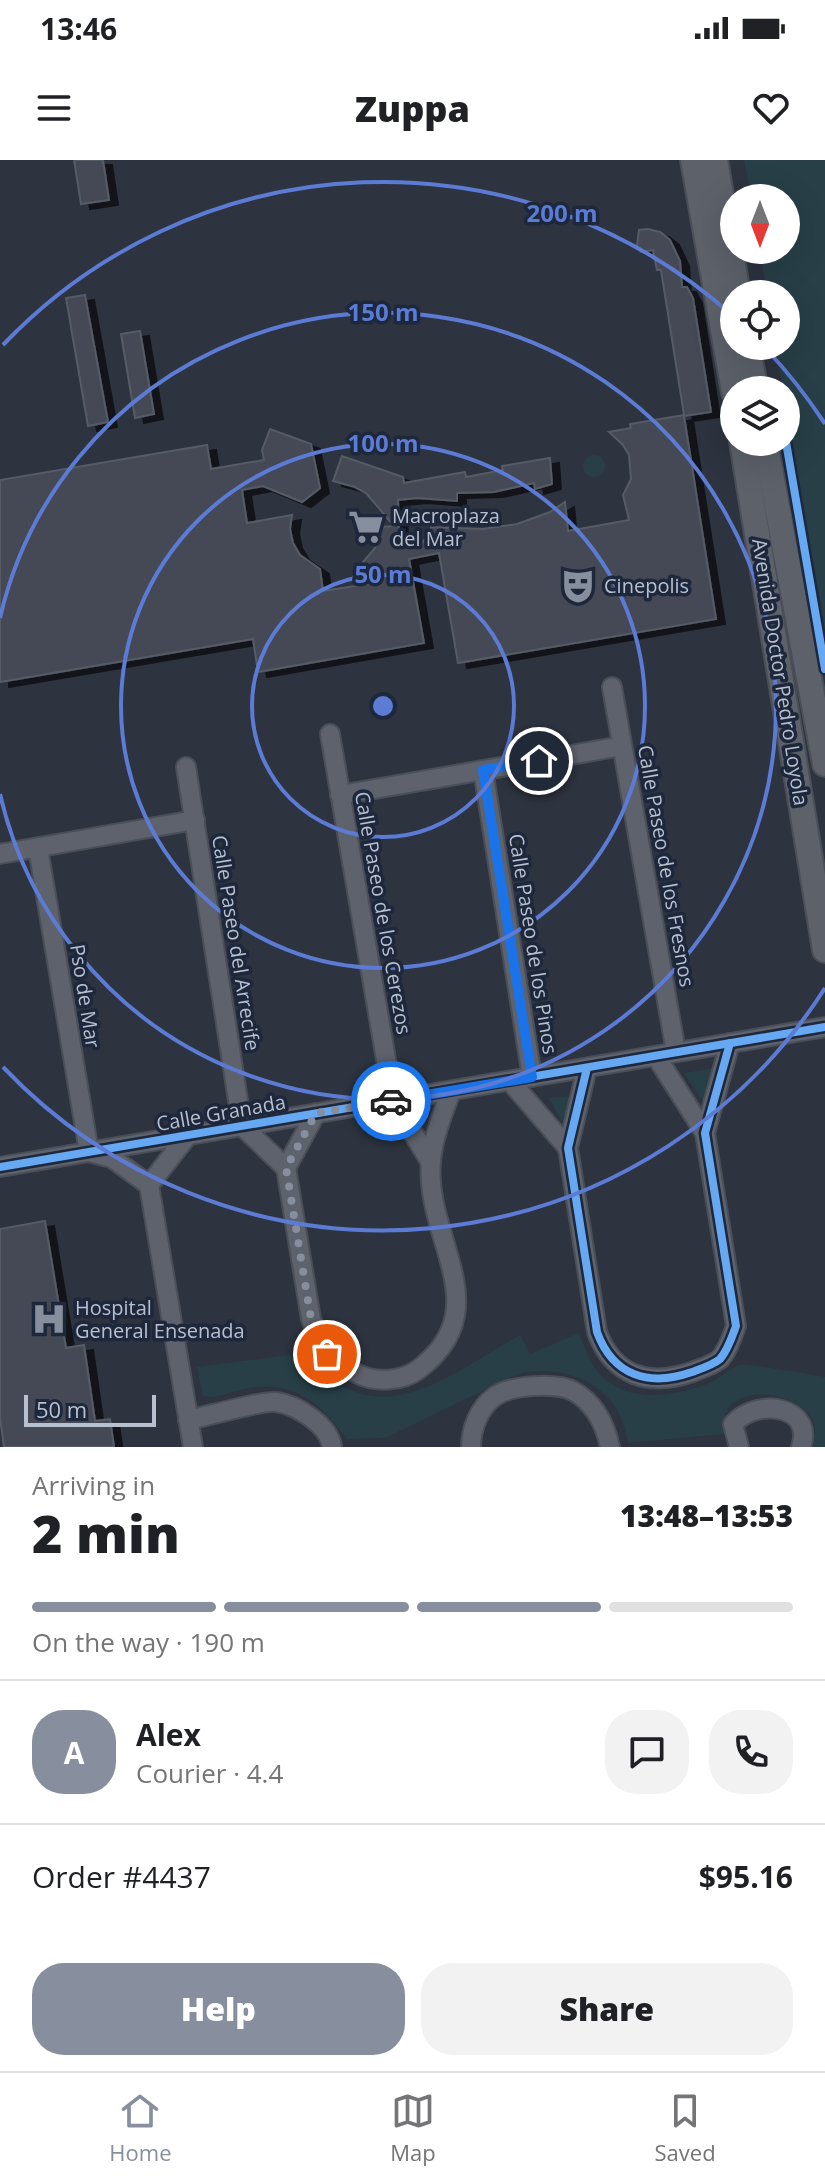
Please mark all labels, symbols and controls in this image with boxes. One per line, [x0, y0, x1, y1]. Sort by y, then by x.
text: 13:46 [40, 8, 117, 49]
text: Zuppa [355, 84, 470, 133]
icon: menu [32, 86, 76, 130]
icon: heart [749, 86, 793, 130]
north arrow [720, 184, 800, 264]
map controls [720, 184, 800, 456]
text: 200 m [527, 196, 597, 229]
button: locate [720, 280, 800, 360]
text: 150 m [348, 295, 418, 328]
button: layers [720, 376, 800, 456]
text: 100 m [348, 426, 418, 459]
place label: Macroplaza del Mar [392, 502, 500, 552]
supermarket icon: Macroplaza del Mar [347, 508, 385, 546]
street label: Avenida Doctor Pedro Loyola [746, 536, 815, 807]
text: 50 m [354, 557, 412, 590]
theatre icon: Cinepolis [559, 567, 597, 605]
place label: Cinepolis [604, 572, 689, 599]
centre of rings [369, 692, 397, 720]
pin [505, 727, 573, 795]
icon: home [517, 739, 561, 783]
street label: Calle Paseo de los Fresnos [632, 743, 701, 989]
street label: Calle Paseo de los Cerezos [349, 789, 418, 1036]
street label: Calle Paseo de los Pinos [503, 832, 564, 1056]
street label: Calle Paseo del Arrecife [206, 833, 267, 1053]
street label: Pso de Mar [64, 942, 107, 1050]
courier [351, 1061, 431, 1141]
icon: car [369, 1079, 413, 1123]
street label: Calle Granada [154, 1088, 288, 1137]
place label: Hospital General Ensenada [75, 1294, 245, 1344]
hospital icon: Hospital General Ensenada [30, 1300, 68, 1338]
pin [293, 1320, 361, 1388]
icon: bag [305, 1332, 349, 1376]
scale bar [24, 1391, 156, 1427]
text: 50 m [36, 1394, 87, 1424]
text: Arriving in [32, 1467, 155, 1503]
text: 13:48–13:53 [620, 1495, 793, 1536]
text: 2 min [32, 1497, 180, 1568]
text: On the way · 190 m [32, 1624, 265, 1660]
button: chat [605, 1710, 689, 1794]
button: phone [709, 1710, 793, 1794]
text: Alex [136, 1714, 201, 1755]
text: A [64, 1732, 84, 1773]
text: Courier · 4.4 [136, 1755, 283, 1791]
text: Order #4437 [32, 1856, 211, 1897]
text: $95.16 [699, 1856, 793, 1897]
button: Help [32, 1963, 405, 2055]
button: Share [421, 1963, 793, 2055]
tab: Home [109, 2089, 172, 2167]
tab: Map [390, 2089, 436, 2167]
tab: Saved [655, 2089, 716, 2167]

